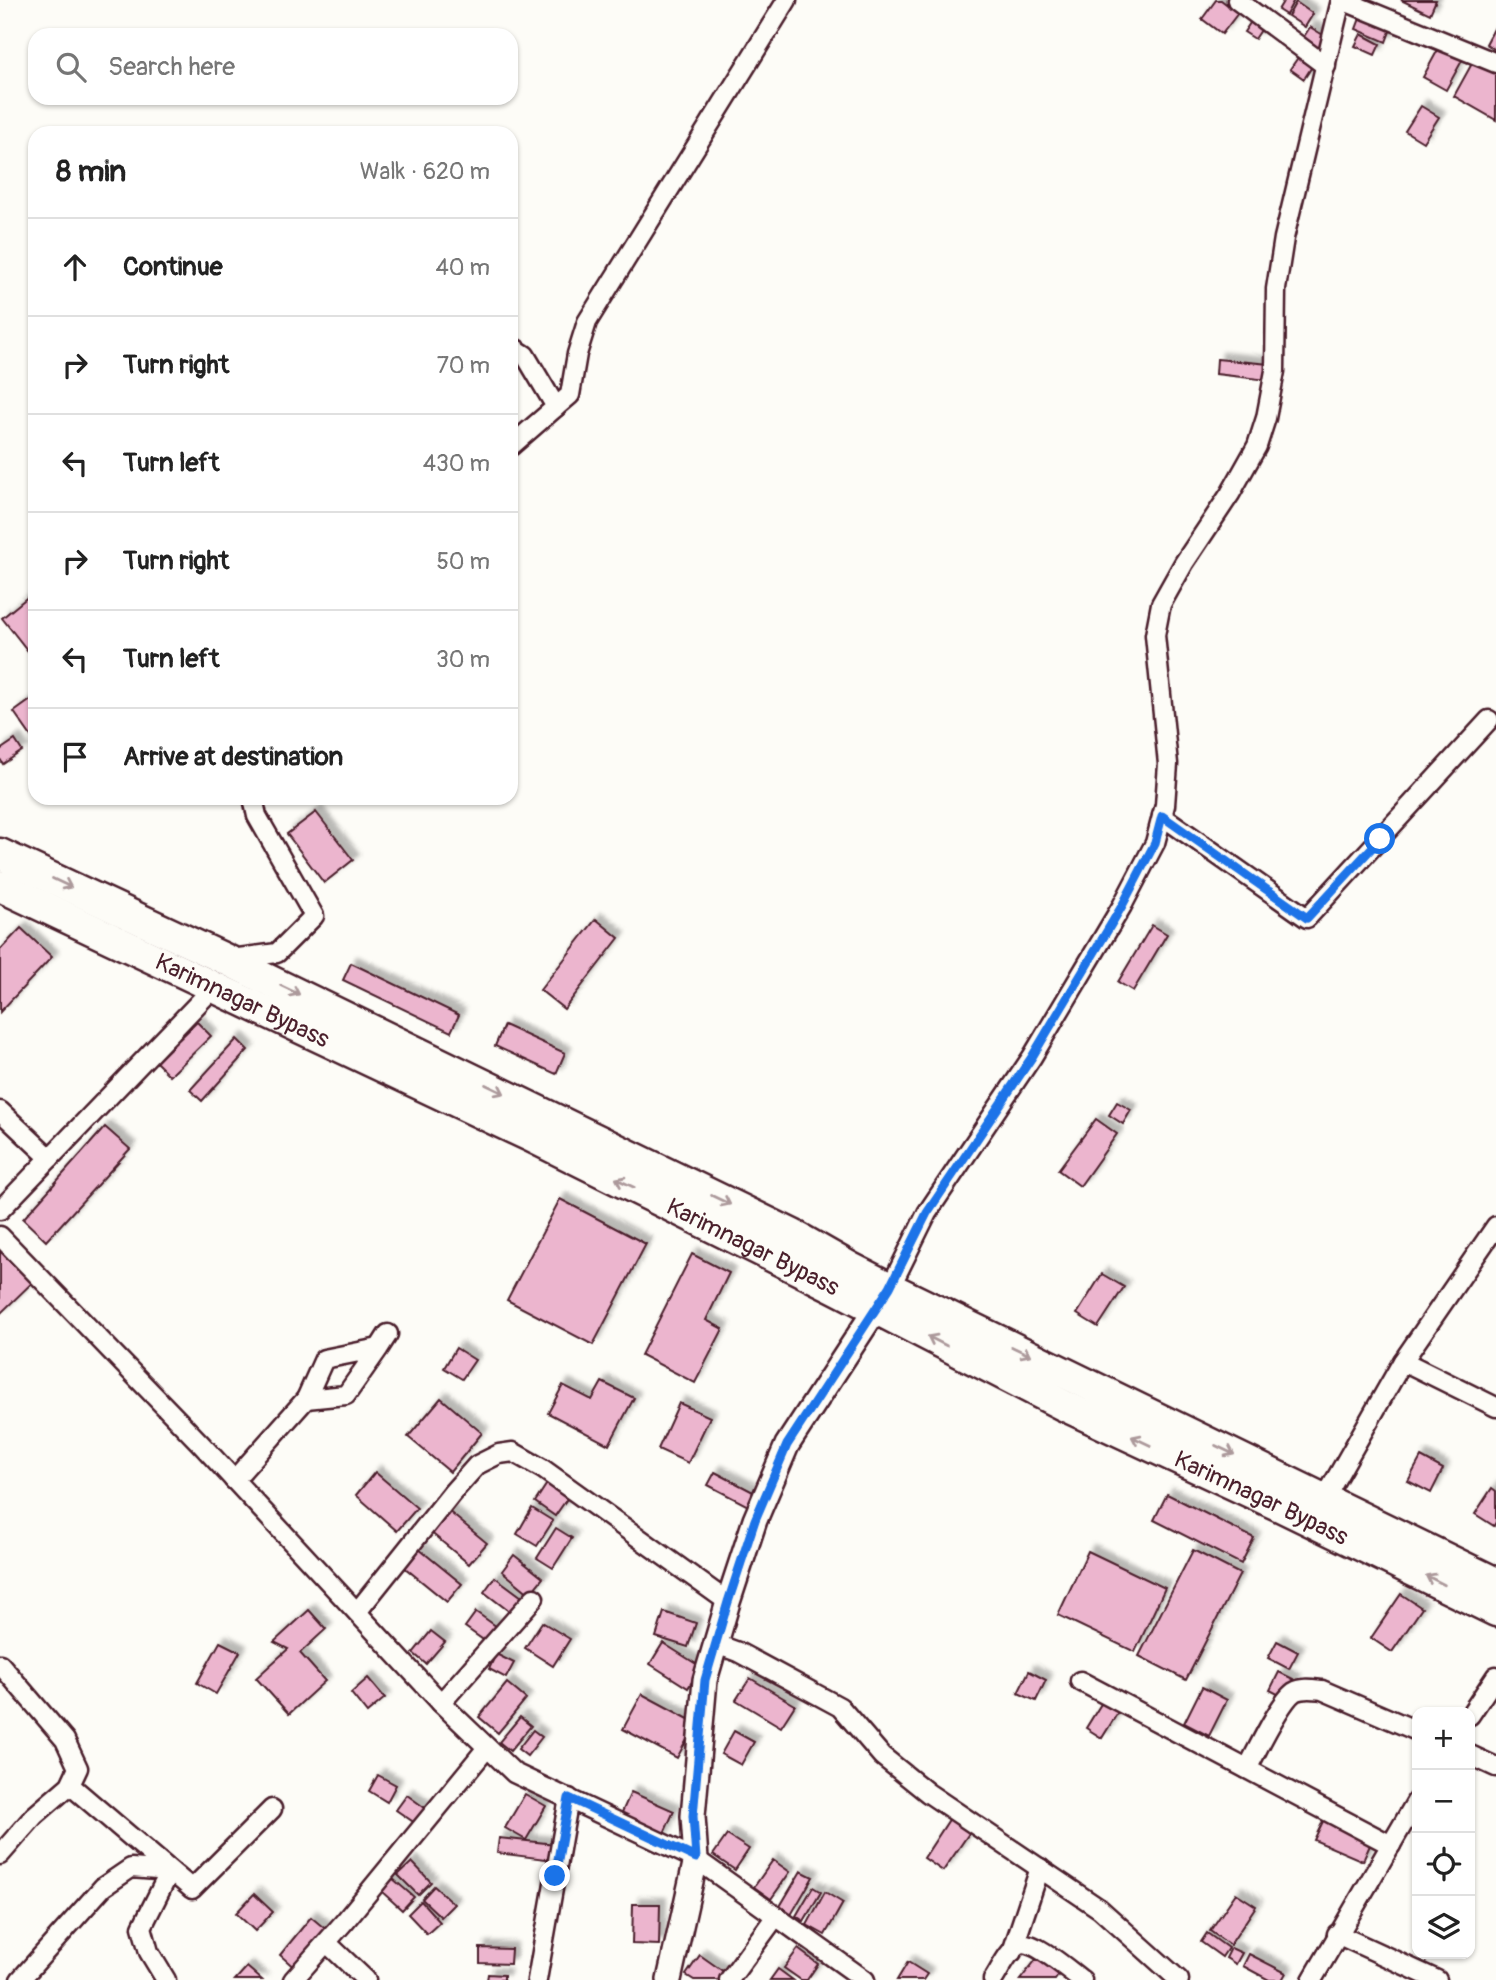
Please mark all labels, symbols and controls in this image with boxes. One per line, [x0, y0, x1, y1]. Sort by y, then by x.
search box [28, 28, 518, 105]
icon: search [52, 48, 90, 86]
text: Search here [108, 51, 235, 83]
text: 8 min [56, 153, 126, 190]
text: Walk · 620 m [360, 157, 490, 186]
icon: ahead [56, 248, 94, 286]
text: Continue [123, 251, 223, 283]
text: 40 m [436, 253, 490, 282]
icon: right [56, 346, 94, 384]
text: Turn right [123, 349, 229, 381]
text: 70 m [437, 351, 490, 380]
icon: left [56, 444, 94, 482]
text: Turn left [123, 447, 219, 479]
text: 430 m [423, 449, 490, 478]
icon: right [56, 542, 94, 580]
text: Turn right [123, 545, 229, 577]
text: 50 m [436, 547, 490, 576]
icon: left [56, 640, 94, 678]
text: Turn left [123, 643, 219, 675]
text: 30 m [436, 645, 490, 674]
icon: arrive [56, 738, 94, 776]
text: Arrive at destination [123, 741, 343, 773]
route start [1364, 823, 1395, 854]
one-way arrow [51, 877, 72, 891]
street label: Karimnagar Bypass [151, 947, 334, 1054]
one-way arrow [279, 984, 300, 997]
one-way arrow [484, 1083, 505, 1097]
one-way arrow [615, 1175, 636, 1189]
street label: Karimnagar Bypass [662, 1192, 844, 1302]
one-way arrow [710, 1193, 731, 1207]
one-way arrow [927, 1333, 948, 1347]
one-way arrow [1010, 1345, 1031, 1358]
one-way arrow [1131, 1434, 1152, 1447]
street label: Karimnagar Bypass [1170, 1444, 1353, 1552]
one-way arrow [1214, 1444, 1235, 1458]
one-way arrow [1425, 1573, 1446, 1587]
map controls [1412, 1707, 1475, 1959]
button: + [1412, 1707, 1475, 1770]
button: − [1412, 1770, 1475, 1833]
button: locate [1412, 1833, 1475, 1896]
route end [539, 1860, 570, 1891]
button: layers [1412, 1896, 1475, 1959]

